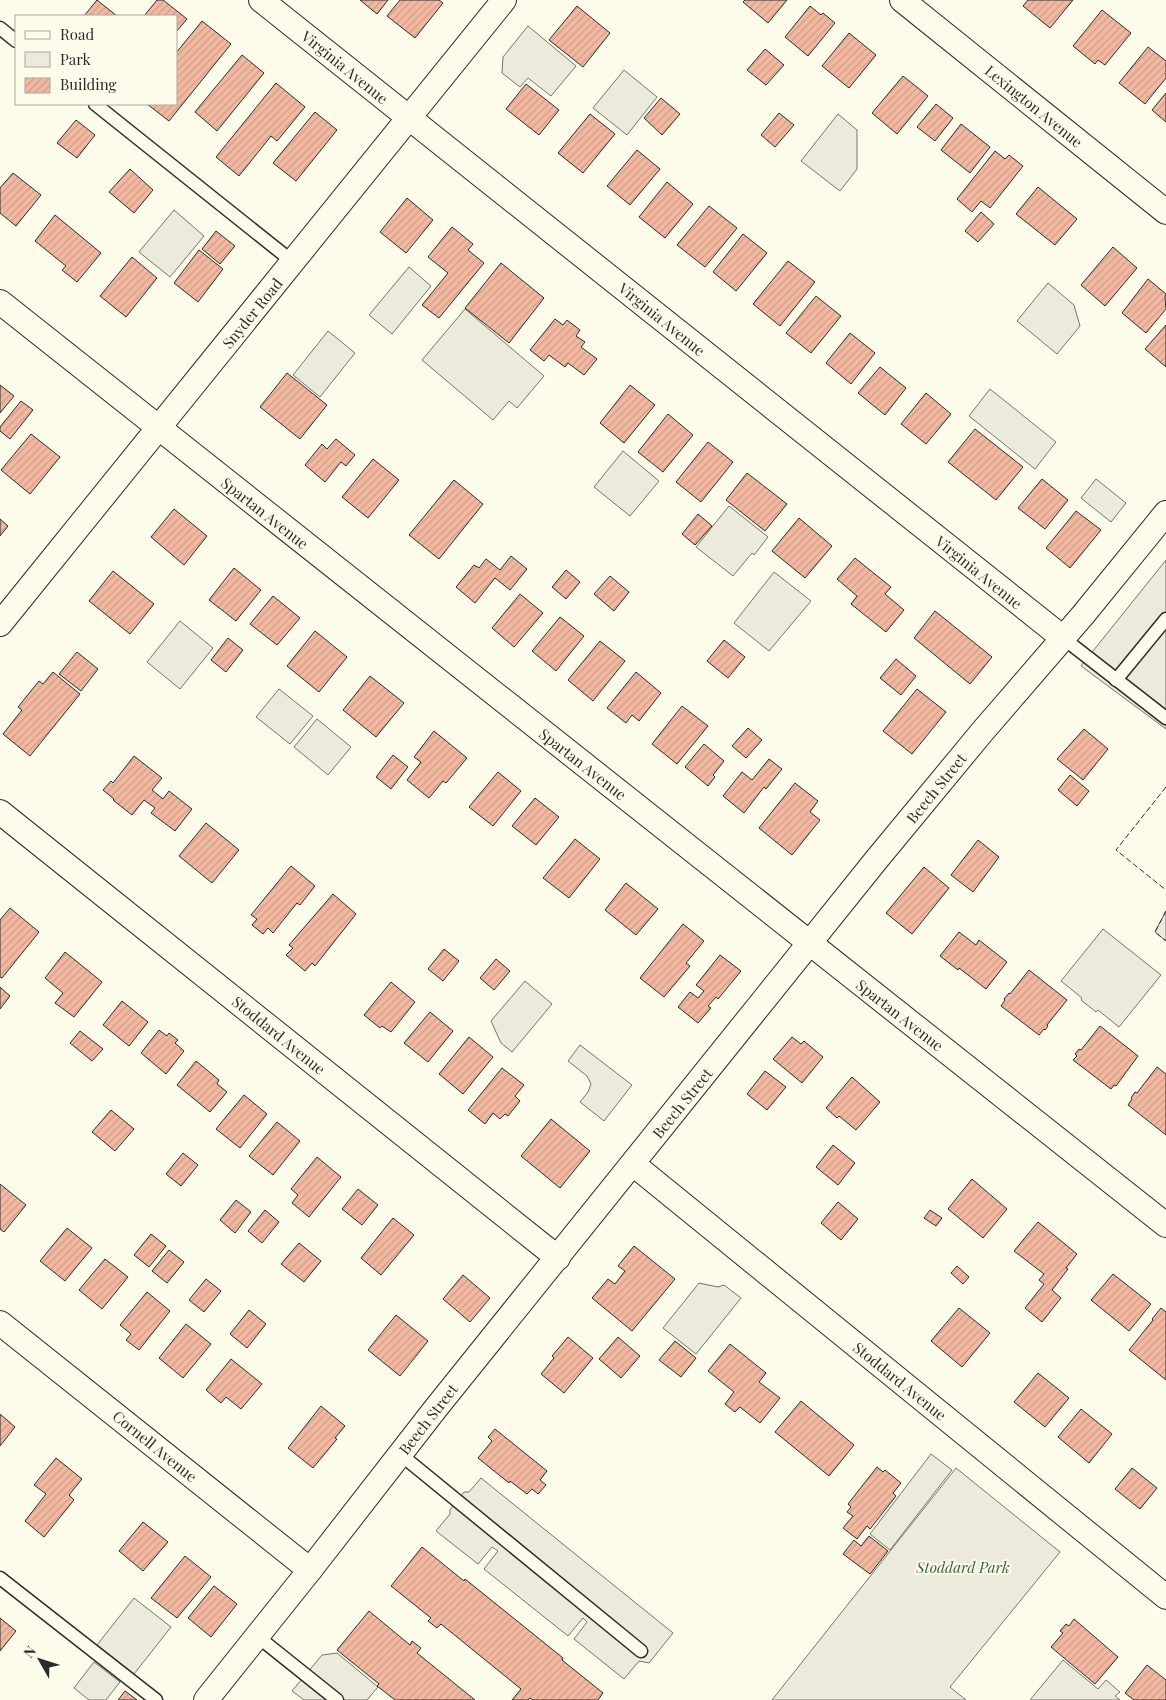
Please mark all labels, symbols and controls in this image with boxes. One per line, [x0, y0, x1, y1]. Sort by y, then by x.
legend [15, 15, 178, 105]
text: Road [60, 24, 94, 44]
street label: Virginia Avenue [297, 25, 392, 108]
text: Park [60, 49, 92, 69]
street label: Lexington Avenue [981, 60, 1087, 152]
text: Building [60, 74, 117, 94]
street label: Snyder Road [218, 274, 287, 352]
street label: Virginia Avenue [614, 277, 709, 360]
street label: Spartan Avenue [217, 473, 313, 553]
street label: Virginia Avenue [931, 530, 1026, 613]
street label: Spartan Avenue [535, 724, 631, 804]
street label: Beech Street [902, 748, 971, 827]
street label: Spartan Avenue [852, 975, 948, 1055]
street label: Stoddard Avenue [228, 991, 330, 1079]
street label: Beech Street [648, 1063, 717, 1142]
street label: Stoddard Avenue [849, 1337, 951, 1425]
street label: Beech Street [394, 1379, 462, 1459]
street label: Cornell Avenue [109, 1406, 201, 1486]
park label: Stoddard Park [915, 1557, 1010, 1577]
north arrow [15, 1635, 65, 1685]
text: N [19, 1642, 40, 1661]

